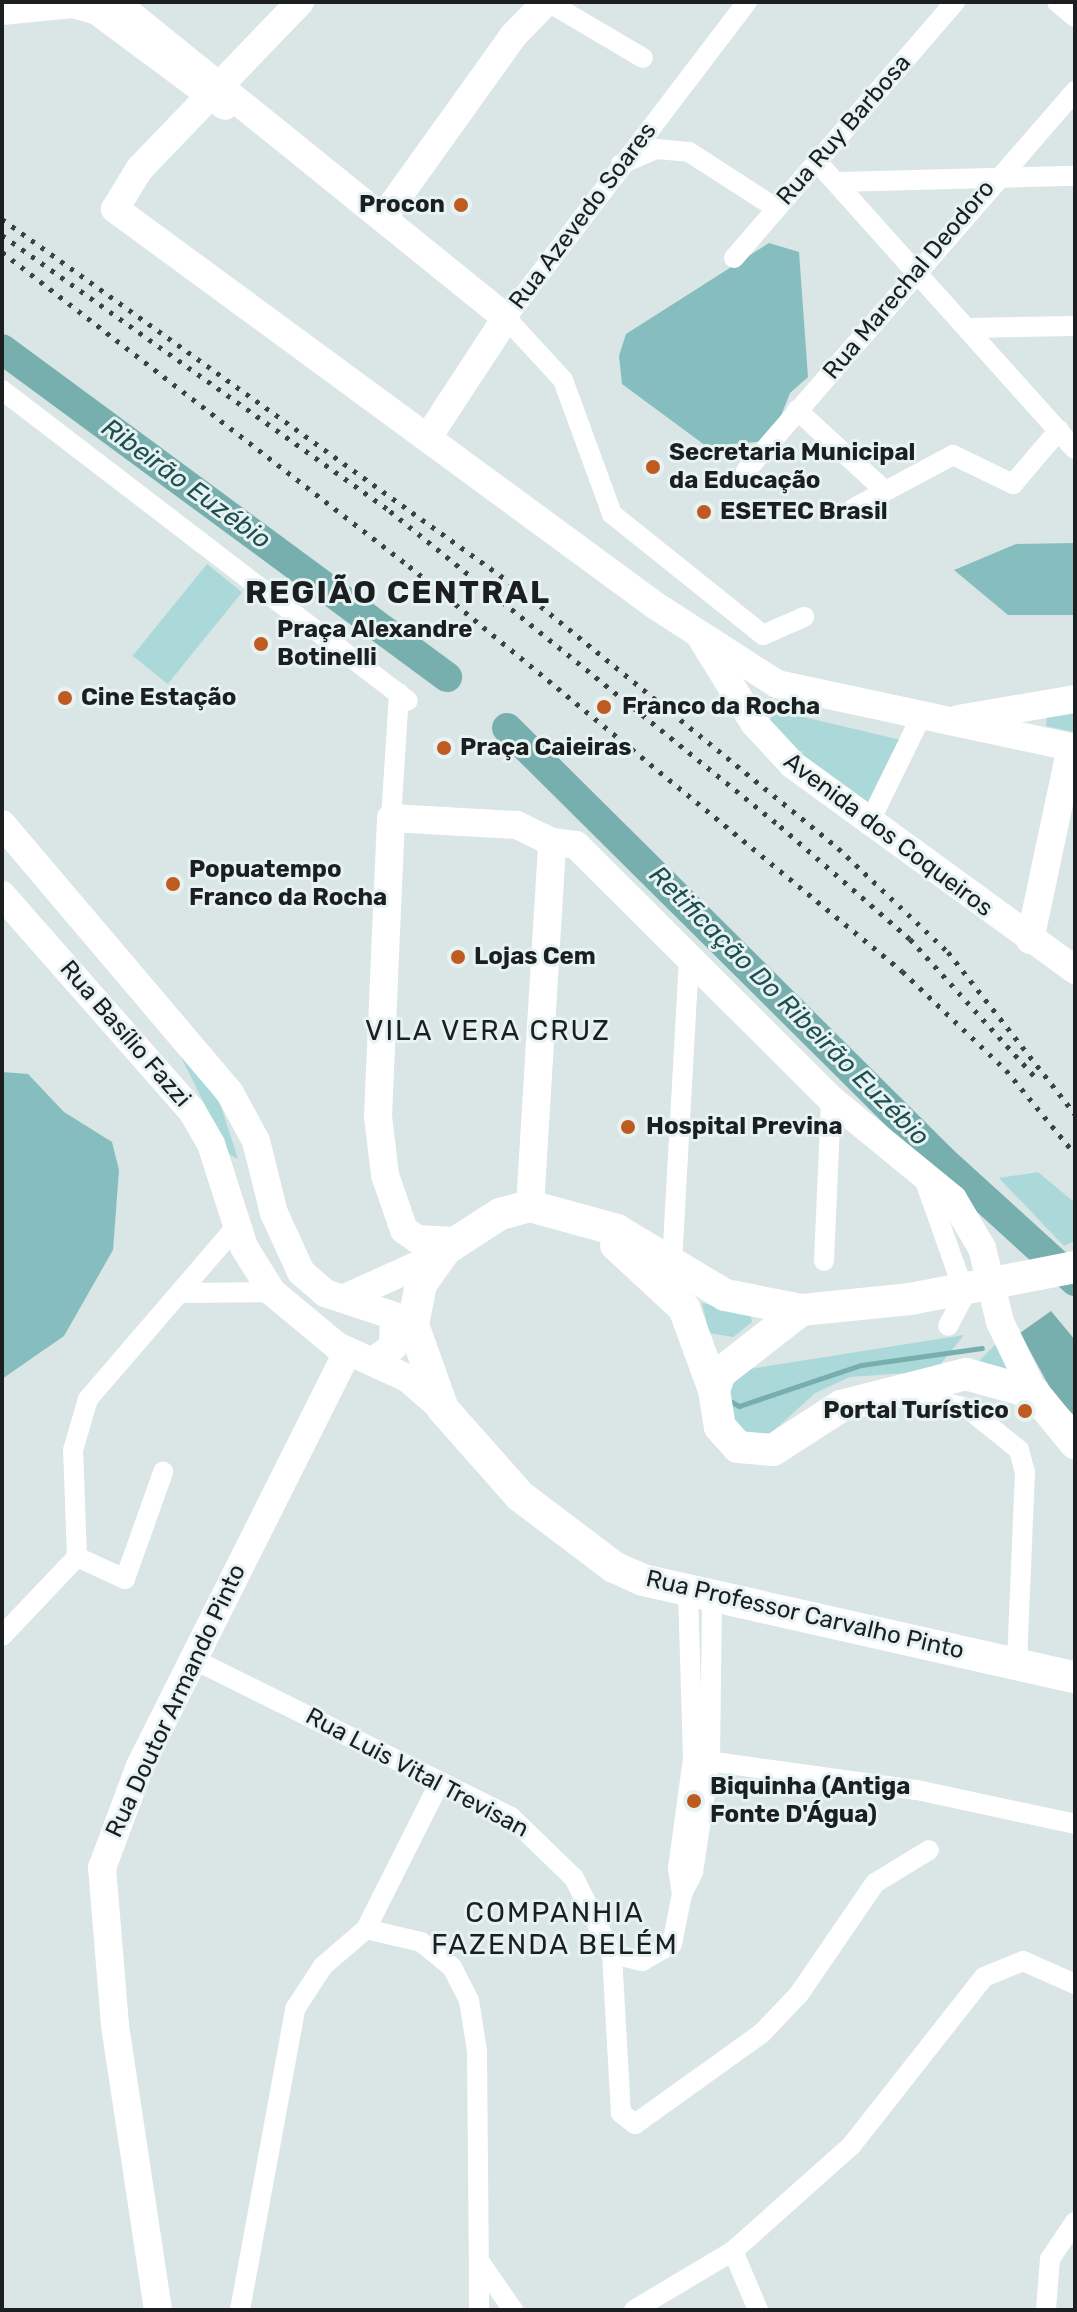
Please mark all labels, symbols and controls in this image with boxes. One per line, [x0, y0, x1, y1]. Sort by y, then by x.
street label: Rua Ruy Barbosa [771, 49, 917, 211]
street label: Rua Azevedo Soares [503, 117, 663, 315]
street label: Rua Marechal Deodoro [817, 175, 1001, 385]
place label: Procon [359, 191, 445, 219]
marker: Procon [452, 196, 470, 214]
water label: Ribeirão Euzébio [95, 412, 277, 556]
place label: Secretaria Municipal da Educação [669, 439, 915, 495]
marker: Secretaria Municipal da Educação [644, 458, 662, 476]
place label: ESETEC Brasil [720, 498, 888, 526]
marker: ESETEC Brasil [695, 503, 713, 521]
district label: REGIÃO CENTRAL [245, 573, 551, 611]
place label: Praça Alexandre Botinelli [277, 616, 473, 672]
marker: Praça Alexandre Botinelli [252, 635, 270, 653]
place label: Cine Estação [81, 684, 236, 712]
marker: Cine Estação [56, 689, 74, 707]
place label: Franco da Rocha [622, 693, 820, 721]
marker: Franco da Rocha [593, 696, 615, 718]
place label: Praça Caieiras [460, 734, 632, 762]
marker: Praça Caieiras [435, 739, 453, 757]
street label: Avenida dos Coqueiros [778, 747, 998, 923]
place label: Popuatempo Franco da Rocha [189, 856, 387, 912]
water label: Retificação Do Ribeirão Euzébio [642, 859, 936, 1153]
marker: Popuatempo Franco da Rocha [164, 875, 182, 893]
place label: Lojas Cem [474, 943, 596, 971]
marker: Lojas Cem [449, 948, 467, 966]
street label: Rua Basílio Fazzi [54, 955, 196, 1113]
district label: VILA VERA CRUZ [364, 1014, 612, 1048]
place label: Hospital Previna [646, 1113, 843, 1141]
marker: Hospital Previna [617, 1116, 639, 1138]
place label: Portal Turístico [823, 1397, 1009, 1425]
marker: Portal Turístico [1016, 1402, 1034, 1420]
street label: Rua Doutor Armando Pinto [100, 1559, 252, 1843]
street label: Rua Professor Carvalho Pinto [643, 1564, 967, 1666]
street label: Rua Luis Vital Trevisan [300, 1702, 534, 1844]
place label: Biquinha (Antiga Fonte D'Água) [710, 1773, 910, 1829]
marker: Biquinha (Antiga Fonte D'Água) [685, 1792, 703, 1810]
district label: COMPANHIA FAZENDA BELÉM [431, 1896, 679, 1962]

